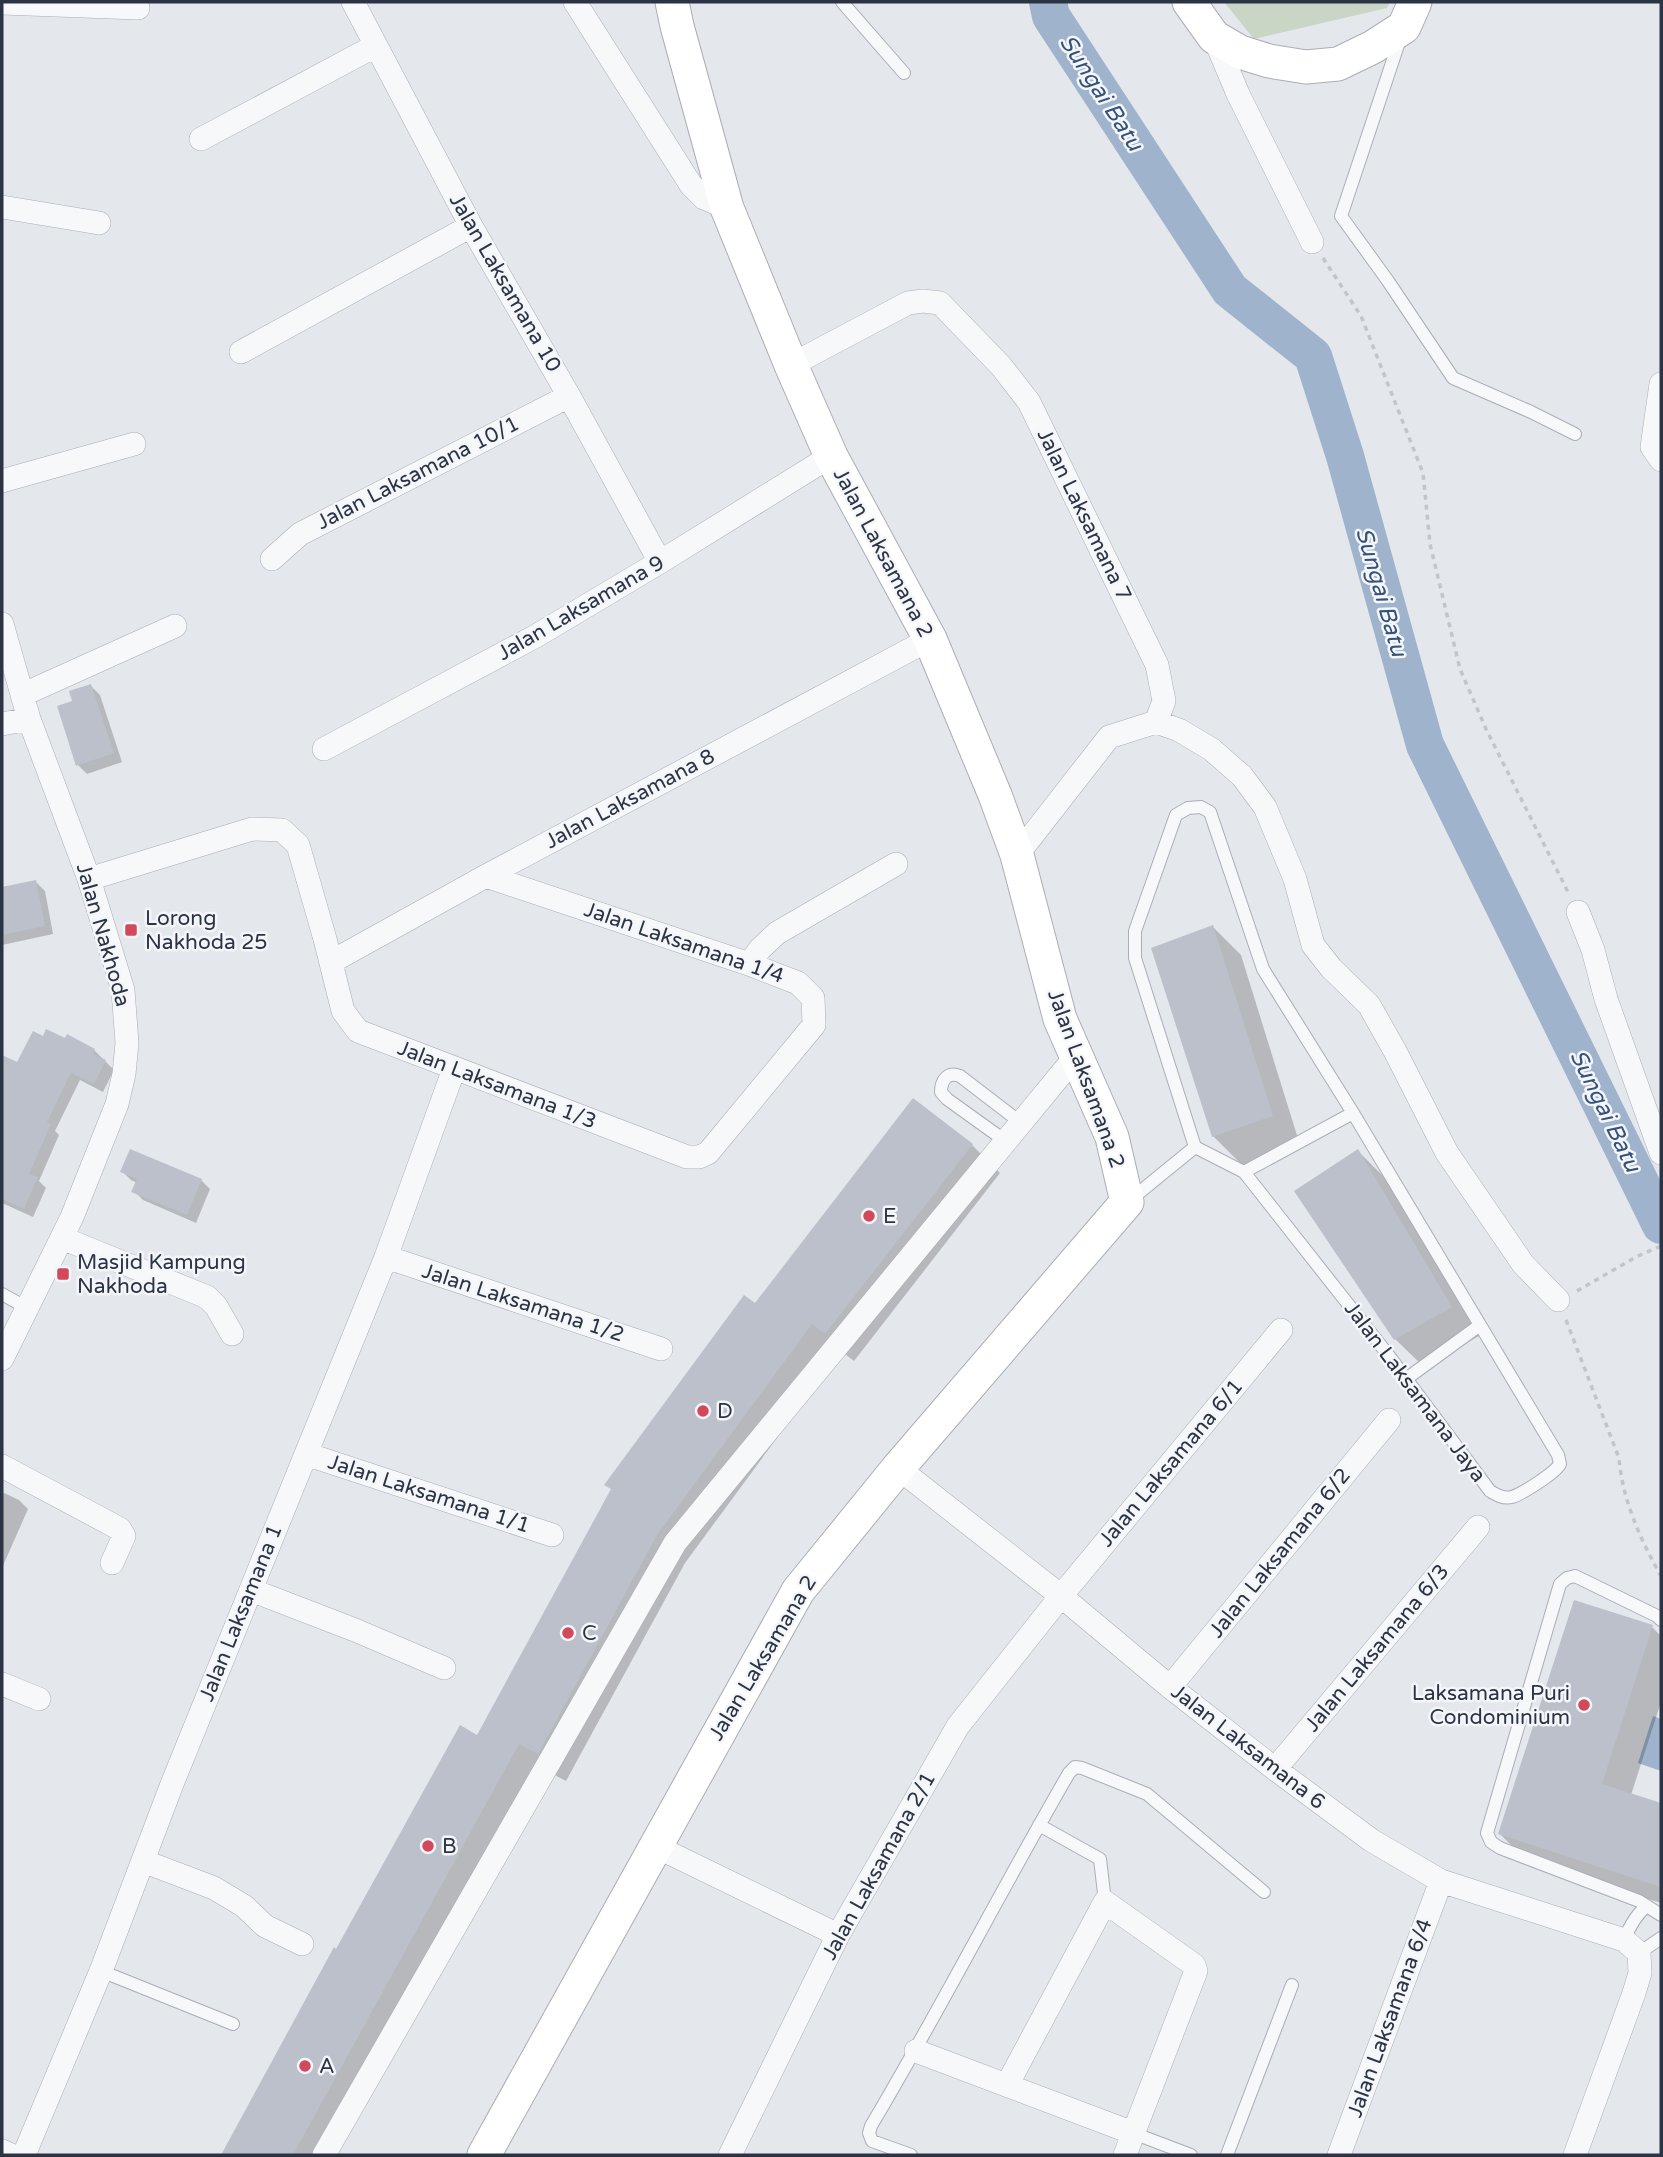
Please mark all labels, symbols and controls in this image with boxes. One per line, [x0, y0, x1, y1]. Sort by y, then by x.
water label: Sungai Batu [1053, 30, 1149, 157]
street label: Jalan Laksamana 10 [444, 189, 566, 377]
street label: Jalan Laksamana 10/1 [313, 411, 523, 535]
street label: Jalan Laksamana 7 [1031, 425, 1137, 605]
street label: Jalan Laksamana 2 [828, 464, 938, 642]
water label: Sungai Batu [1349, 524, 1413, 660]
street label: Jalan Laksamana 9 [493, 550, 669, 666]
street label: Jalan Laksamana 8 [541, 744, 719, 854]
street label: Jalan Nakhoda [71, 861, 135, 1009]
street label: Jalan Laksamana 1/4 [581, 897, 787, 989]
place label: Lorong Nakhoda 25 [145, 906, 268, 955]
marker: Lorong Nakhoda 25 [123, 922, 139, 938]
street label: Jalan Laksamana 2 [1042, 986, 1130, 1172]
street label: Jalan Laksamana 1/3 [394, 1036, 600, 1134]
water label: Sungai Batu [1563, 1045, 1647, 1178]
place label: E [883, 1204, 896, 1229]
marker: E [861, 1208, 877, 1224]
place label: Masjid Kampung Nakhoda [77, 1250, 246, 1299]
street label: Jalan Laksamana 1/2 [419, 1259, 627, 1347]
marker: Masjid Kampung Nakhoda [55, 1266, 71, 1282]
street label: Jalan Laksamana Jaya [1339, 1297, 1491, 1487]
street label: Jalan Laksamana 6/1 [1094, 1374, 1248, 1552]
place label: D [717, 1399, 733, 1424]
marker: D [695, 1403, 711, 1419]
street label: Jalan Laksamana 1/1 [325, 1450, 533, 1538]
street label: Jalan Laksamana 6/2 [1204, 1463, 1356, 1643]
street label: Jalan Laksamana 1 [194, 1521, 288, 1705]
street label: Jalan Laksamana 6/3 [1300, 1559, 1454, 1737]
street label: Jalan Laksamana 2 [704, 1571, 822, 1745]
place label: C [582, 1621, 597, 1646]
marker: C [560, 1625, 576, 1641]
street label: Jalan Laksamana 6 [1166, 1679, 1330, 1815]
place label: Laksamana Puri Condominium [1412, 1681, 1570, 1730]
marker: Laksamana Puri Condominium [1576, 1697, 1592, 1713]
street label: Jalan Laksamana 2/1 [817, 1768, 941, 1964]
place label: B [442, 1834, 457, 1859]
marker: B [420, 1838, 436, 1854]
street label: Jalan Laksamana 6/4 [1342, 1915, 1438, 2121]
place label: A [319, 2054, 335, 2079]
marker: A [297, 2058, 313, 2074]

